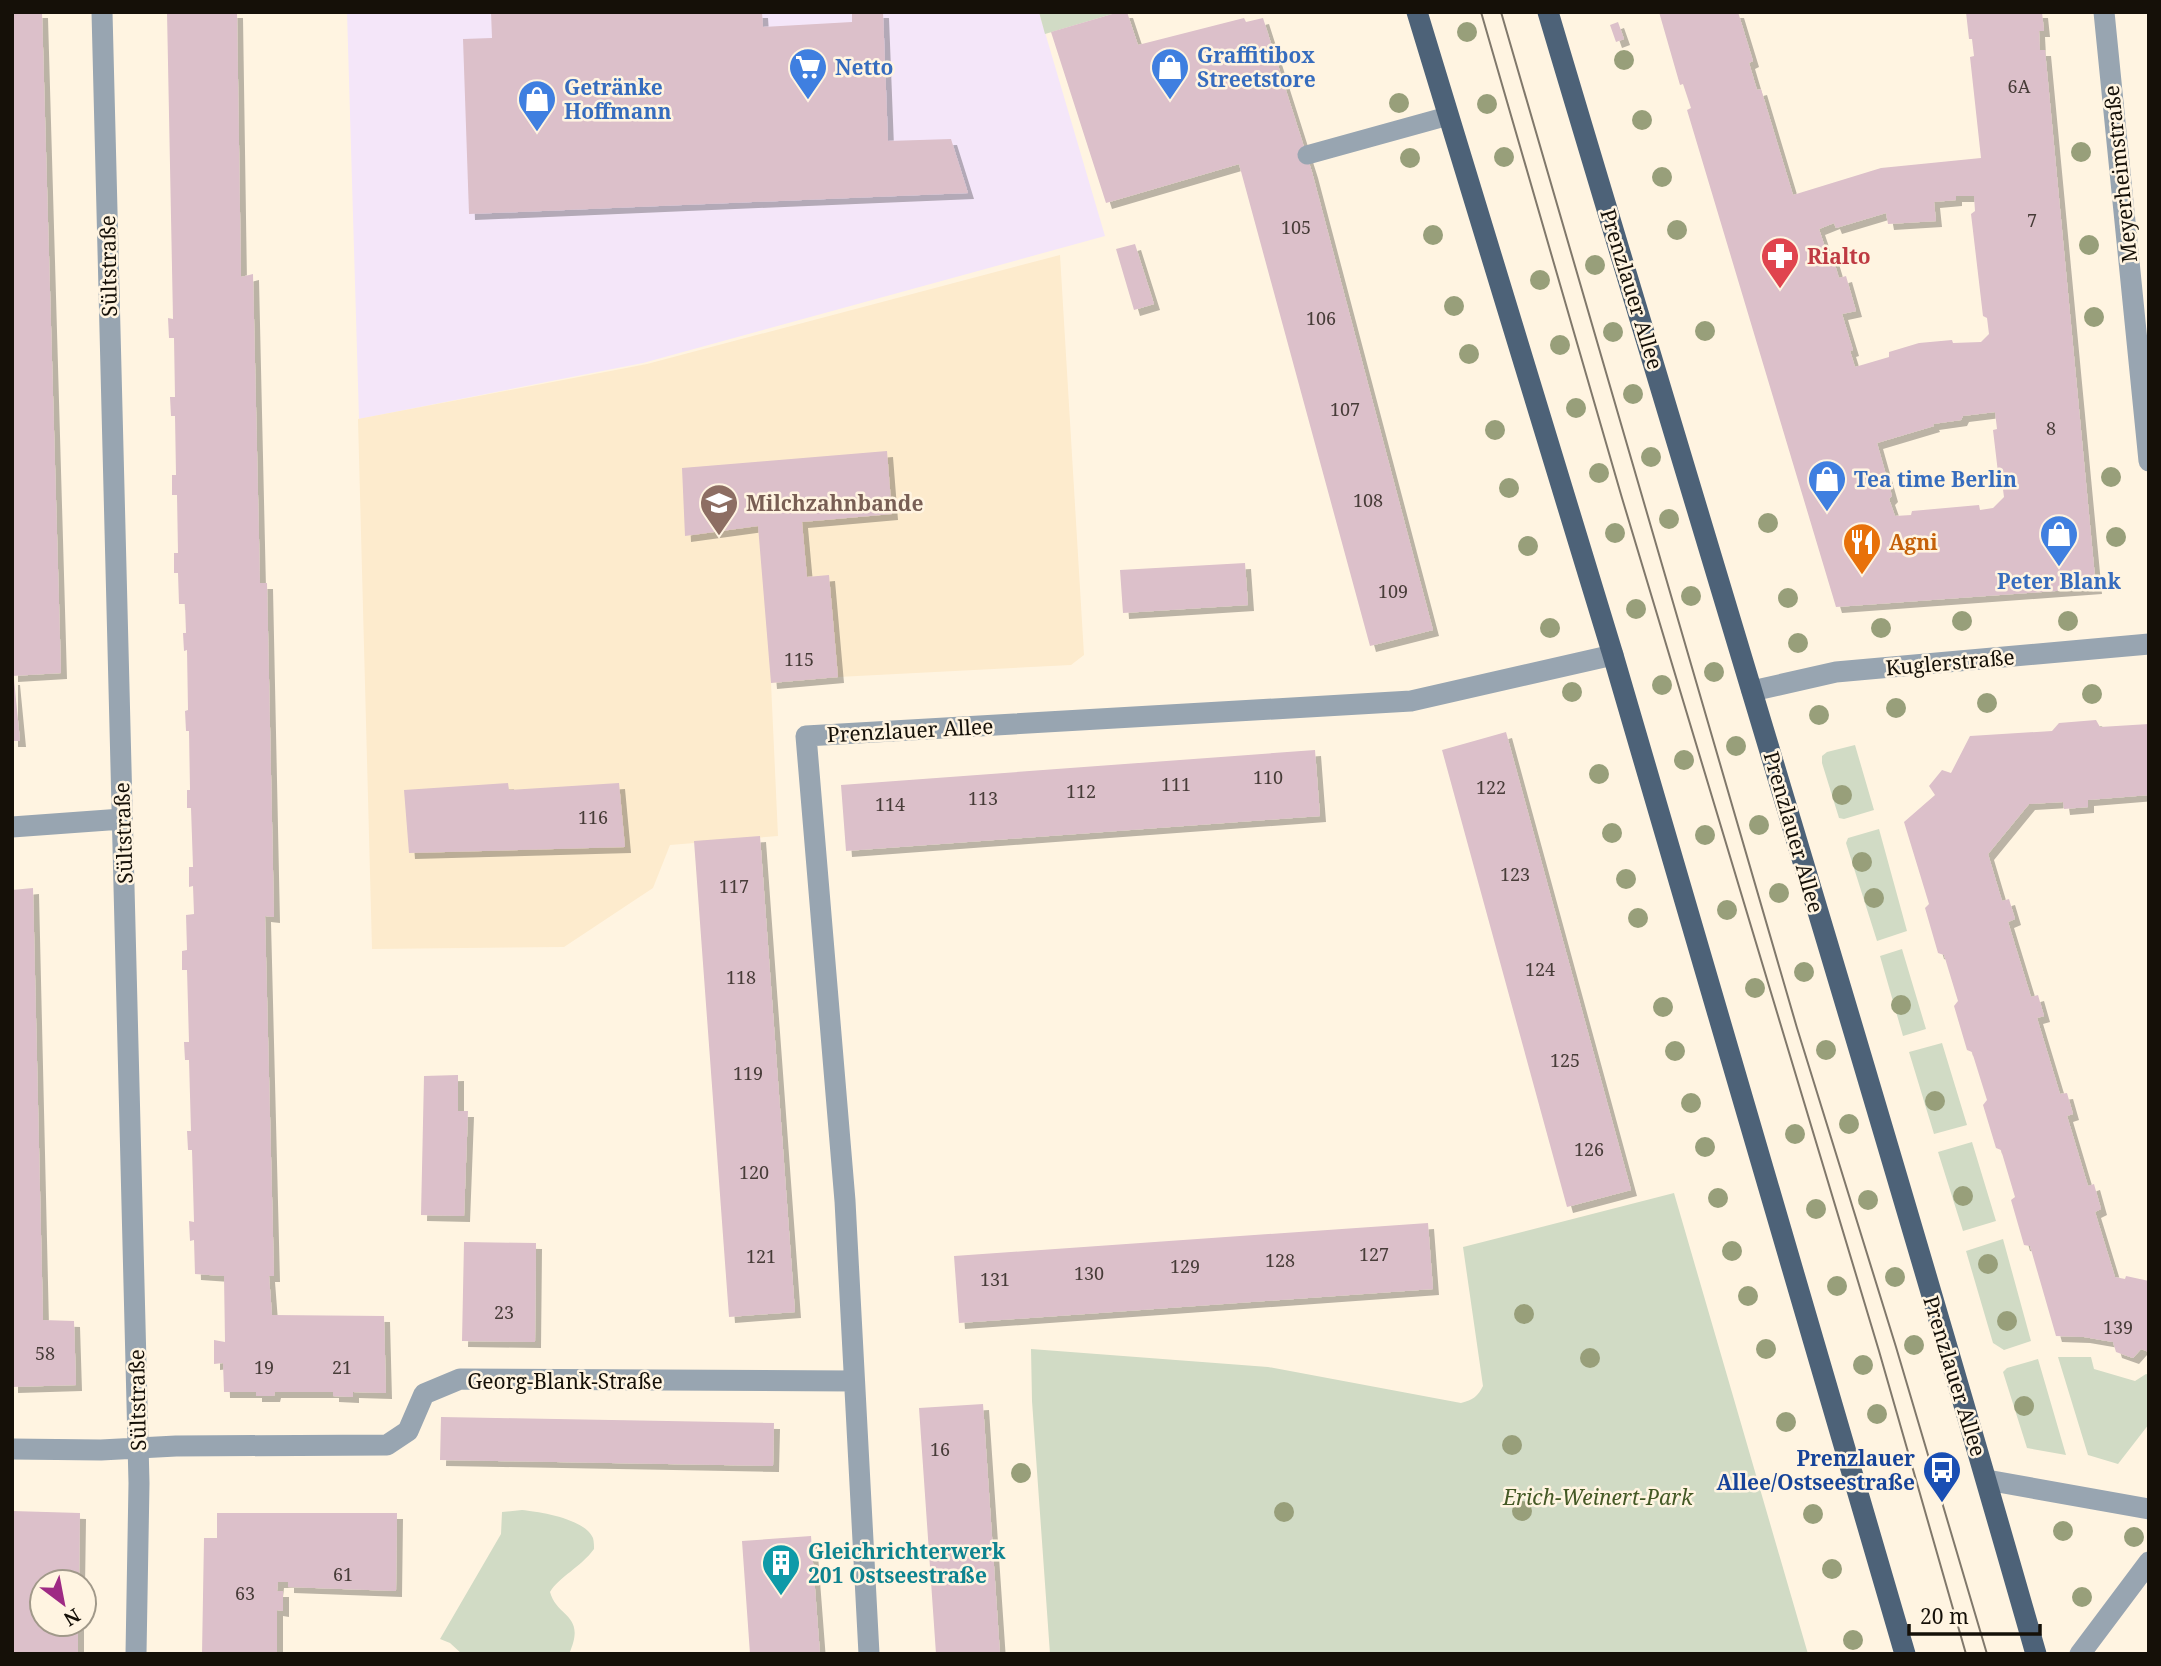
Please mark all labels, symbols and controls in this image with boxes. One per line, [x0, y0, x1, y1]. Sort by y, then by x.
place label: Graffitibox Streetstore [1197, 41, 1316, 93]
supermarket icon: Netto [787, 46, 829, 101]
shop icon: Graffitibox Streetstore [1149, 46, 1191, 101]
place label: Netto [835, 53, 893, 81]
place label: Getränke Hoffmann [564, 73, 671, 125]
house number: 6A [2008, 74, 2031, 98]
shop icon: Getränke Hoffmann [516, 78, 558, 133]
street label: Meyerheimstraße [2097, 84, 2143, 264]
street label: Prenzlauer Allee [1594, 205, 1670, 373]
house number: 7 [2027, 208, 2037, 232]
street label: Sültstraße [93, 215, 123, 317]
house number: 105 [1281, 215, 1311, 239]
pharmacy icon: Rialto [1759, 235, 1801, 290]
place label: Rialto [1807, 242, 1871, 270]
house number: 106 [1306, 306, 1336, 330]
house number: 107 [1330, 397, 1360, 421]
house number: 8 [2046, 416, 2056, 440]
shop icon: Tea time Berlin [1806, 458, 1848, 513]
place label: Tea time Berlin [1854, 465, 2017, 493]
school or university icon: Milchzahnbande [698, 482, 740, 537]
house number: 108 [1353, 488, 1383, 512]
place label: Milchzahnbande [746, 489, 923, 517]
shop icon: Peter Blank [2038, 513, 2080, 568]
restaurant icon: Agni [1841, 521, 1883, 576]
place label: Agni [1889, 528, 1938, 556]
place label: Peter Blank [1997, 567, 2122, 595]
house number: 109 [1378, 579, 1408, 603]
street label: Kuglerstraße [1884, 642, 2016, 682]
house number: 115 [784, 647, 814, 671]
street label: Prenzlauer Allee [826, 712, 994, 748]
street label: Prenzlauer Allee [1758, 748, 1830, 916]
house number: 110 [1253, 765, 1283, 789]
house number: 111 [1161, 772, 1191, 796]
house number: 122 [1476, 775, 1506, 799]
house number: 112 [1066, 779, 1096, 803]
street label: Sültstraße [107, 782, 139, 884]
house number: 113 [968, 786, 998, 810]
house number: 114 [875, 792, 905, 816]
house number: 116 [578, 805, 608, 829]
house number: 123 [1500, 862, 1530, 886]
house number: 117 [719, 874, 749, 898]
house number: 124 [1525, 957, 1555, 981]
house number: 118 [726, 965, 756, 989]
house number: 125 [1550, 1048, 1580, 1072]
house number: 119 [733, 1061, 763, 1085]
house number: 126 [1574, 1137, 1604, 1161]
house number: 120 [739, 1160, 769, 1184]
house number: 127 [1359, 1242, 1389, 1266]
house number: 121 [746, 1244, 776, 1268]
house number: 128 [1265, 1248, 1295, 1272]
house number: 129 [1170, 1254, 1200, 1278]
house number: 130 [1074, 1261, 1104, 1285]
house number: 131 [980, 1267, 1010, 1291]
street label: Prenzlauer Allee [1917, 1292, 1993, 1460]
house number: 23 [494, 1300, 514, 1324]
house number: 139 [2103, 1315, 2133, 1339]
house number: 58 [35, 1341, 55, 1365]
street label: Sültstraße [122, 1349, 152, 1451]
house number: 19 [254, 1355, 274, 1379]
house number: 21 [332, 1355, 352, 1379]
street label: Georg-Blank-Straße [467, 1367, 663, 1395]
house number: 16 [930, 1437, 950, 1461]
place label: Prenzlauer Allee/Ostseestraße [1716, 1444, 1915, 1496]
bus stop icon: Prenzlauer Allee/Ostseestraße [1921, 1449, 1963, 1504]
park label: Erich-Weinert-Park [1502, 1483, 1694, 1511]
place label: Gleichrichterwerk 201 Ostseestraße [808, 1537, 1006, 1589]
building icon: Gleichrichterwerk 201 Ostseestraße [760, 1542, 802, 1597]
house number: 61 [333, 1562, 353, 1586]
north arrow [28, 1568, 98, 1638]
house number: 63 [235, 1581, 255, 1605]
scale bar [1909, 1592, 2040, 1636]
text: N [59, 1602, 85, 1632]
text: 20 m [1920, 1602, 1969, 1630]

